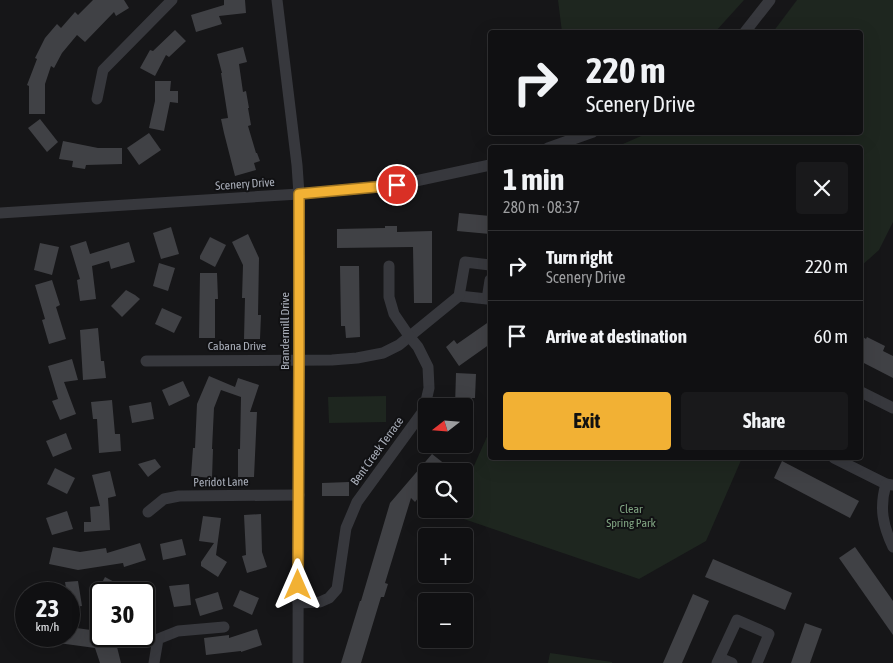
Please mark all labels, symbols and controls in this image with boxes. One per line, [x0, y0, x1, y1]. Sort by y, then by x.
icon: right [503, 50, 568, 115]
text: 220 m [586, 50, 665, 90]
text: Scenery Drive [586, 91, 695, 117]
text: 1 min [503, 162, 564, 196]
button: close [796, 162, 848, 214]
pin [376, 164, 418, 206]
icon: arrive [383, 171, 411, 199]
street label: Scenery Drive [215, 175, 275, 193]
text: 280 m · 08:37 [503, 198, 580, 216]
text: Turn right [546, 246, 613, 268]
icon: right [503, 252, 531, 280]
text: 220 m [805, 255, 848, 277]
text: Scenery Drive [546, 268, 626, 286]
street label: Brandermill Drive [278, 292, 292, 370]
icon: arrive [503, 322, 531, 350]
text: Arrive at destination [546, 325, 687, 347]
text: 60 m [814, 325, 848, 347]
street label: Cabana Drive [208, 339, 266, 353]
button: Exit [503, 392, 671, 450]
button: Share [681, 392, 848, 450]
north arrow [418, 398, 472, 452]
map controls [418, 398, 473, 648]
street label: Bent Creek Terrace [348, 414, 406, 488]
button: search [418, 463, 473, 518]
street label: Peridot Lane [193, 475, 249, 489]
park label: Clear Spring Park [606, 502, 657, 530]
button: + [418, 528, 473, 583]
position arrow [271, 558, 323, 610]
speed limit sign: 30 [90, 582, 155, 647]
button: − [418, 593, 473, 648]
text: 23 [36, 594, 59, 622]
text: km/h [36, 620, 59, 634]

